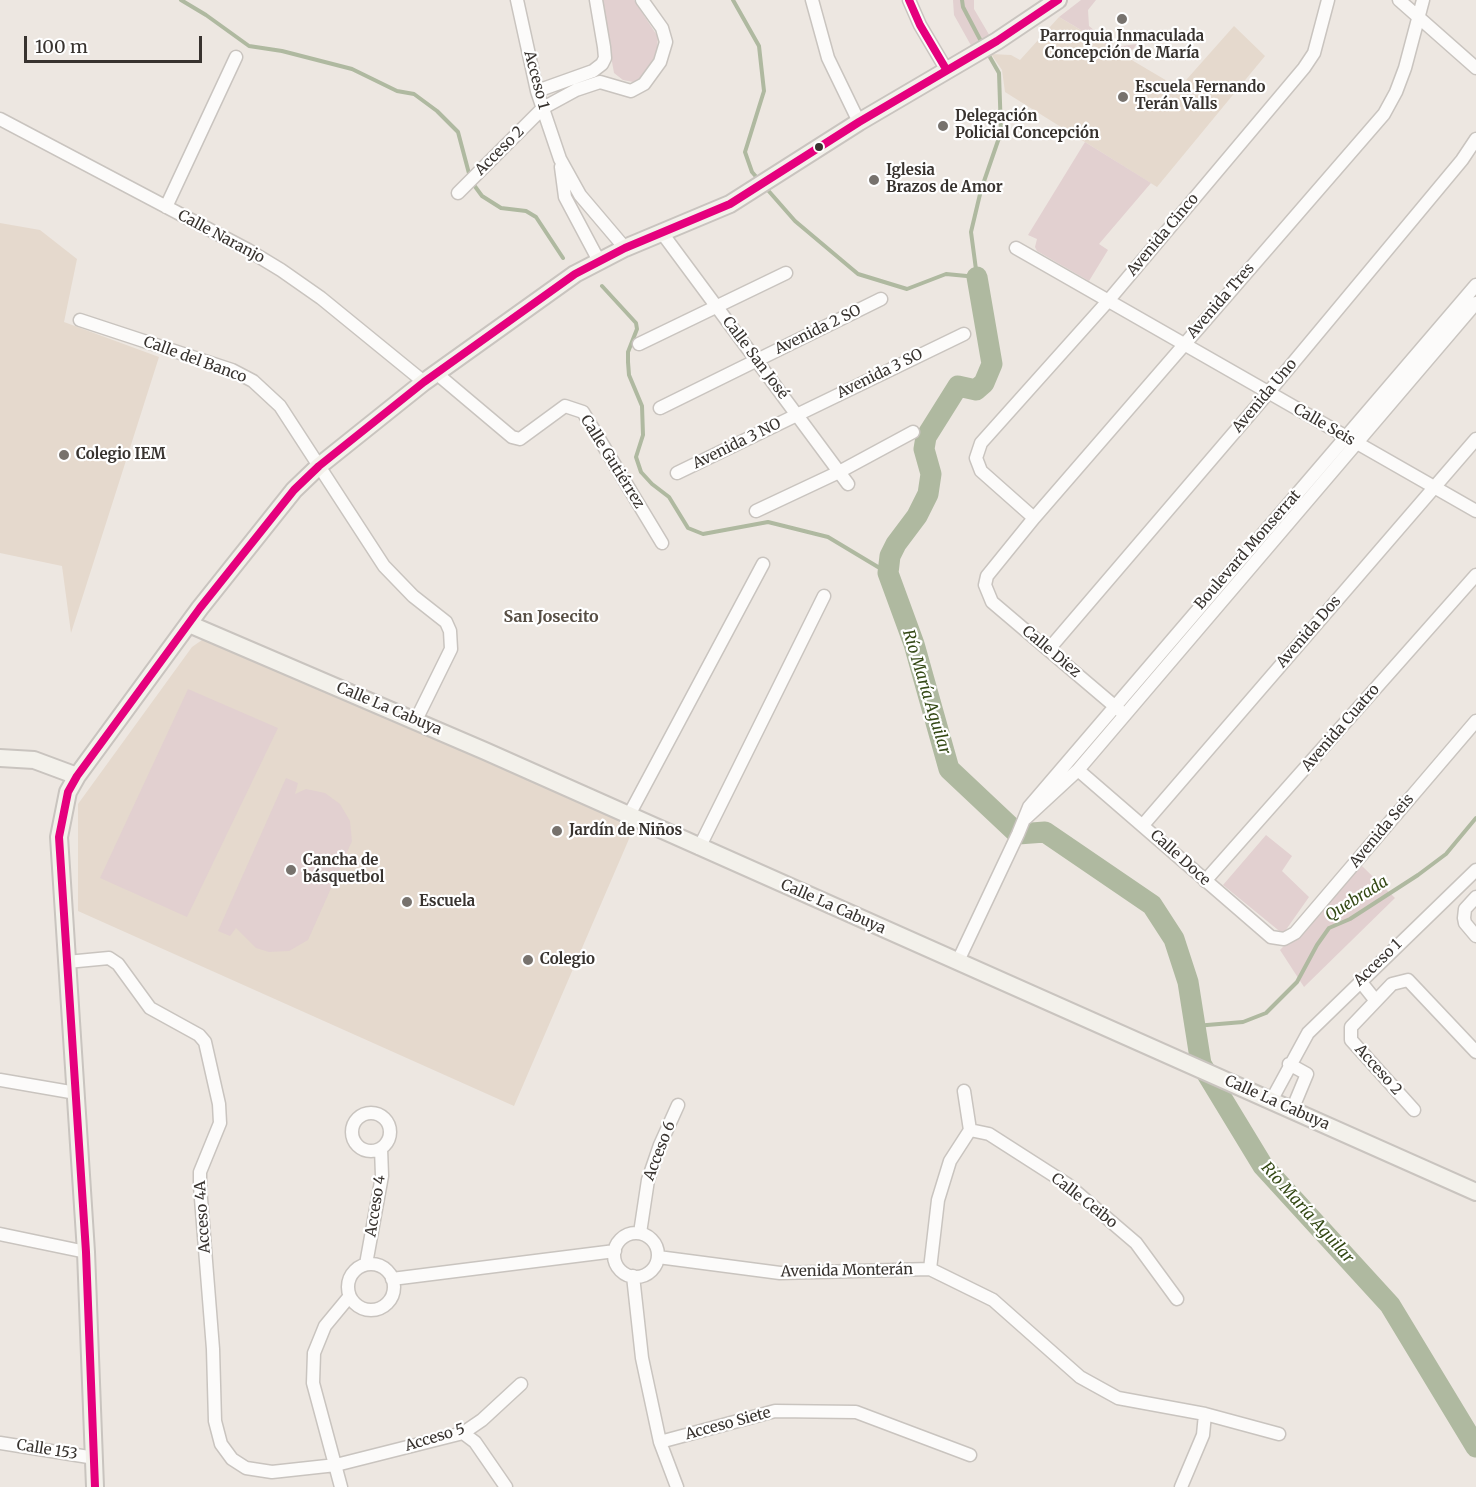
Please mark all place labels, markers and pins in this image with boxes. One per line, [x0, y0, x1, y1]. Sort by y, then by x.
marker: Parroquia Inmaculada Concepción de María [1115, 12, 1129, 26]
place label: Parroquia Inmaculada Concepción de María [1040, 28, 1204, 63]
place label: Escuela Fernando Terán Valls [1135, 79, 1266, 114]
marker: Escuela Fernando Terán Valls [1116, 90, 1130, 104]
place label: Delegación Policial Concepción [955, 108, 1099, 143]
marker: Delegación Policial Concepción [936, 119, 950, 133]
unlabelled marker [813, 141, 825, 153]
place label: Iglesia Brazos de Amor [886, 162, 1003, 197]
marker: Iglesia Brazos de Amor [867, 173, 881, 187]
place label: Colegio IEM [76, 446, 166, 464]
marker: Colegio IEM [57, 448, 71, 462]
place label: Jardín de Niños [569, 822, 682, 840]
marker: Jardín de Niños [550, 824, 564, 838]
place label: Cancha de básquetbol [303, 852, 384, 887]
marker: Cancha de básquetbol [284, 863, 298, 877]
place label: Escuela [419, 893, 475, 911]
marker: Escuela [400, 895, 414, 909]
place label: Colegio [540, 951, 595, 969]
marker: Colegio [521, 953, 535, 967]

